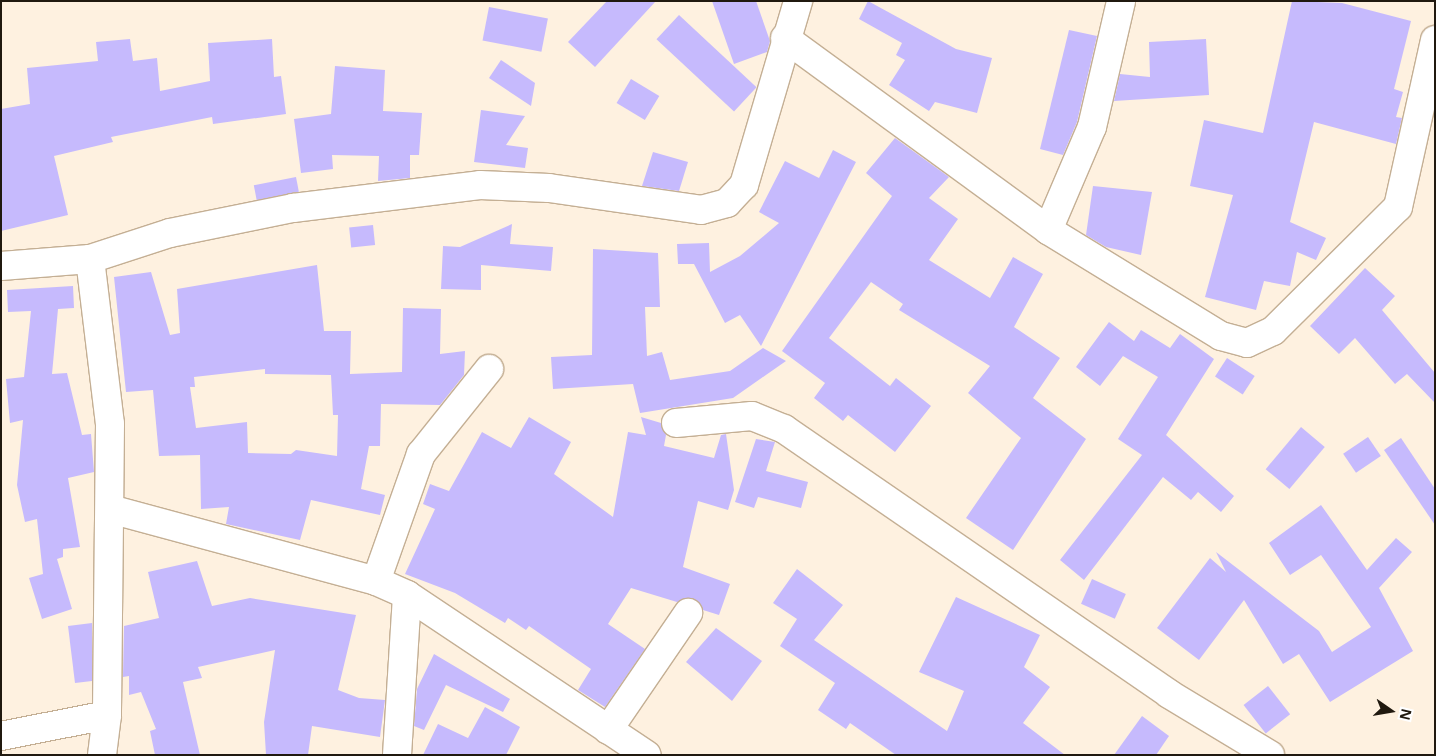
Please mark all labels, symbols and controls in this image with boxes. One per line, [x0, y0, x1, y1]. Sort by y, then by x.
north arrow [1366, 686, 1416, 736]
text: N [1396, 707, 1417, 722]

